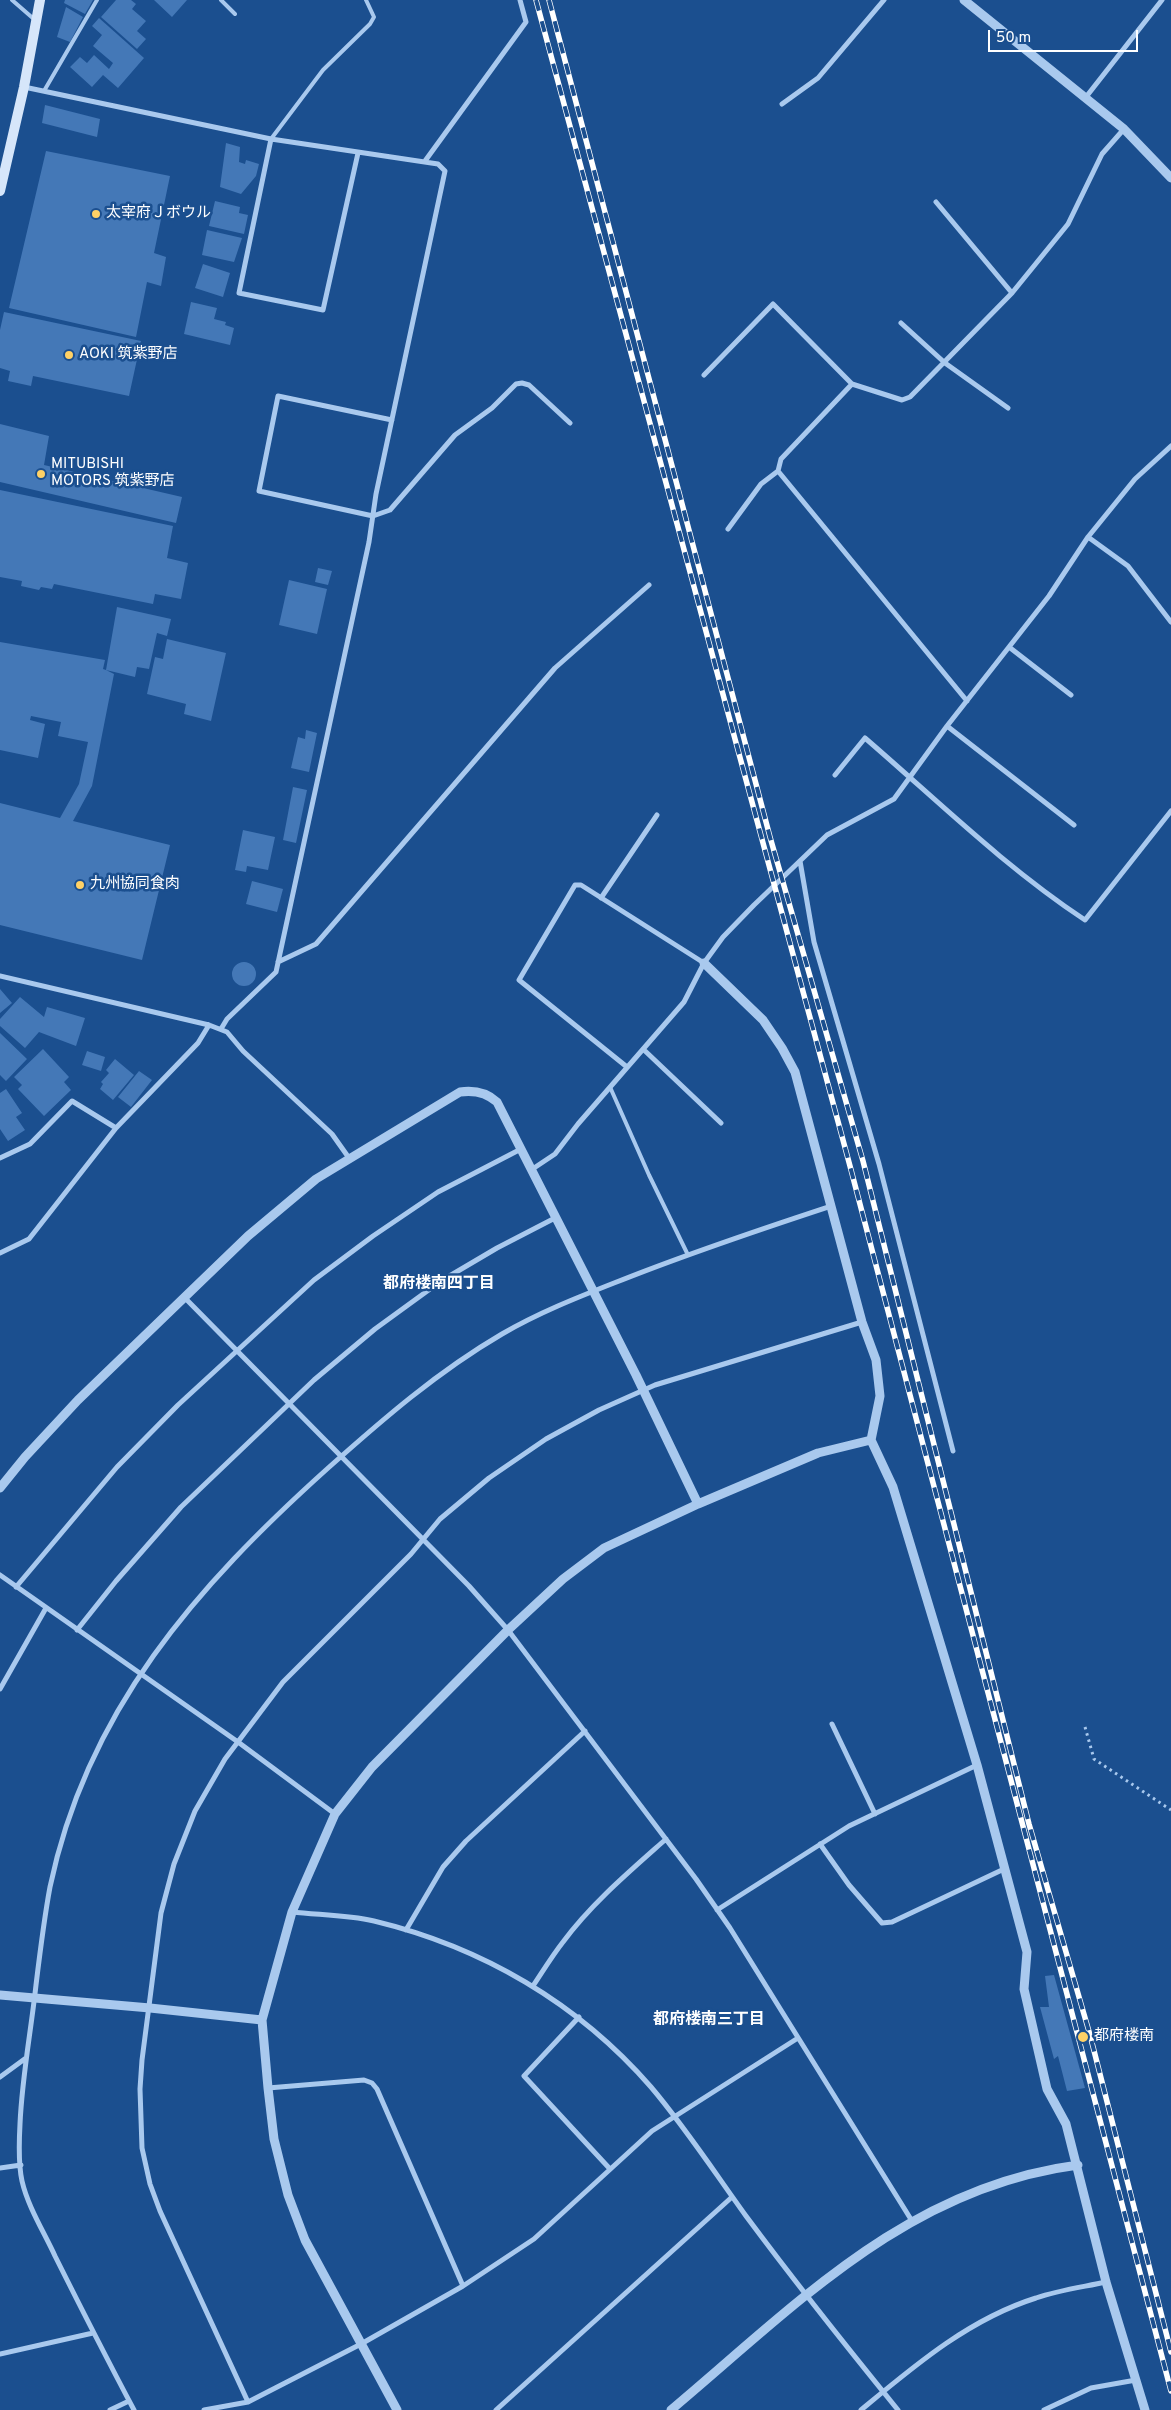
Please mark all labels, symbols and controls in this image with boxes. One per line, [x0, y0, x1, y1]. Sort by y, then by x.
scale bar [991, 20, 1141, 52]
text: 50 m [996, 29, 1031, 48]
place label: 太宰府Ｊボウル [106, 205, 211, 223]
marker: 太宰府Ｊボウル [90, 208, 102, 220]
place label: AOKI 筑紫野店 [79, 346, 177, 364]
marker: AOKI 筑紫野店 [63, 349, 75, 361]
place label: MITUBISHI MOTORS 筑紫野店 [51, 456, 174, 491]
marker: MITUBISHI MOTORS 筑紫野店 [35, 468, 47, 480]
place label: 九州協同食肉 [90, 876, 180, 894]
marker: 九州協同食肉 [74, 879, 86, 891]
district label: 都府楼南四丁目 [383, 1275, 495, 1295]
district label: 都府楼南三丁目 [653, 2011, 765, 2031]
place label: 都府楼南 [1094, 2028, 1154, 2046]
marker: 都府楼南 [1076, 2030, 1090, 2044]

